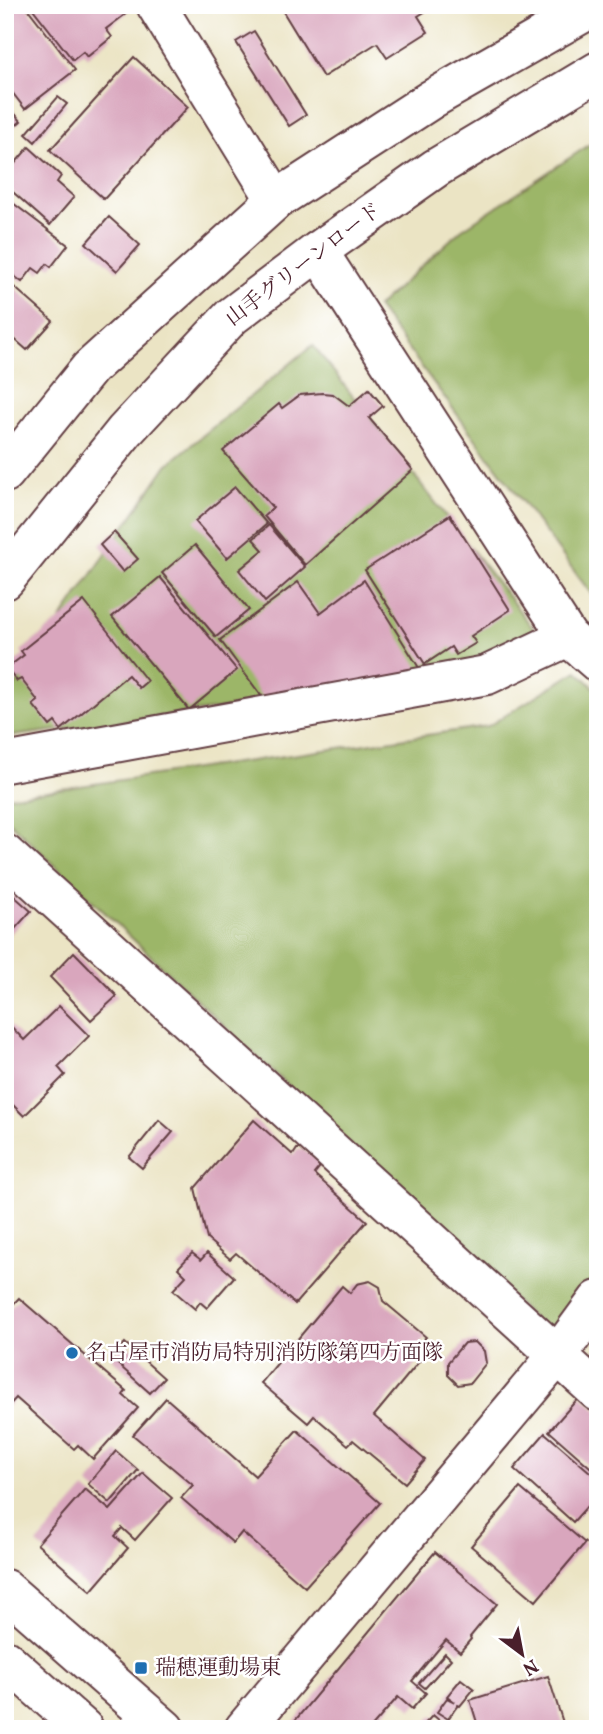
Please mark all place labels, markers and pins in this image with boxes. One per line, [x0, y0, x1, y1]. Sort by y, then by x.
place label: 名古屋市消防局特別消防隊第四方面隊 [86, 1339, 443, 1368]
marker: 名古屋市消防局特別消防隊第四方面隊 [64, 1345, 80, 1361]
place label: 瑞穂運動場東 [155, 1654, 281, 1683]
marker: 瑞穂運動場東 [133, 1660, 149, 1676]

